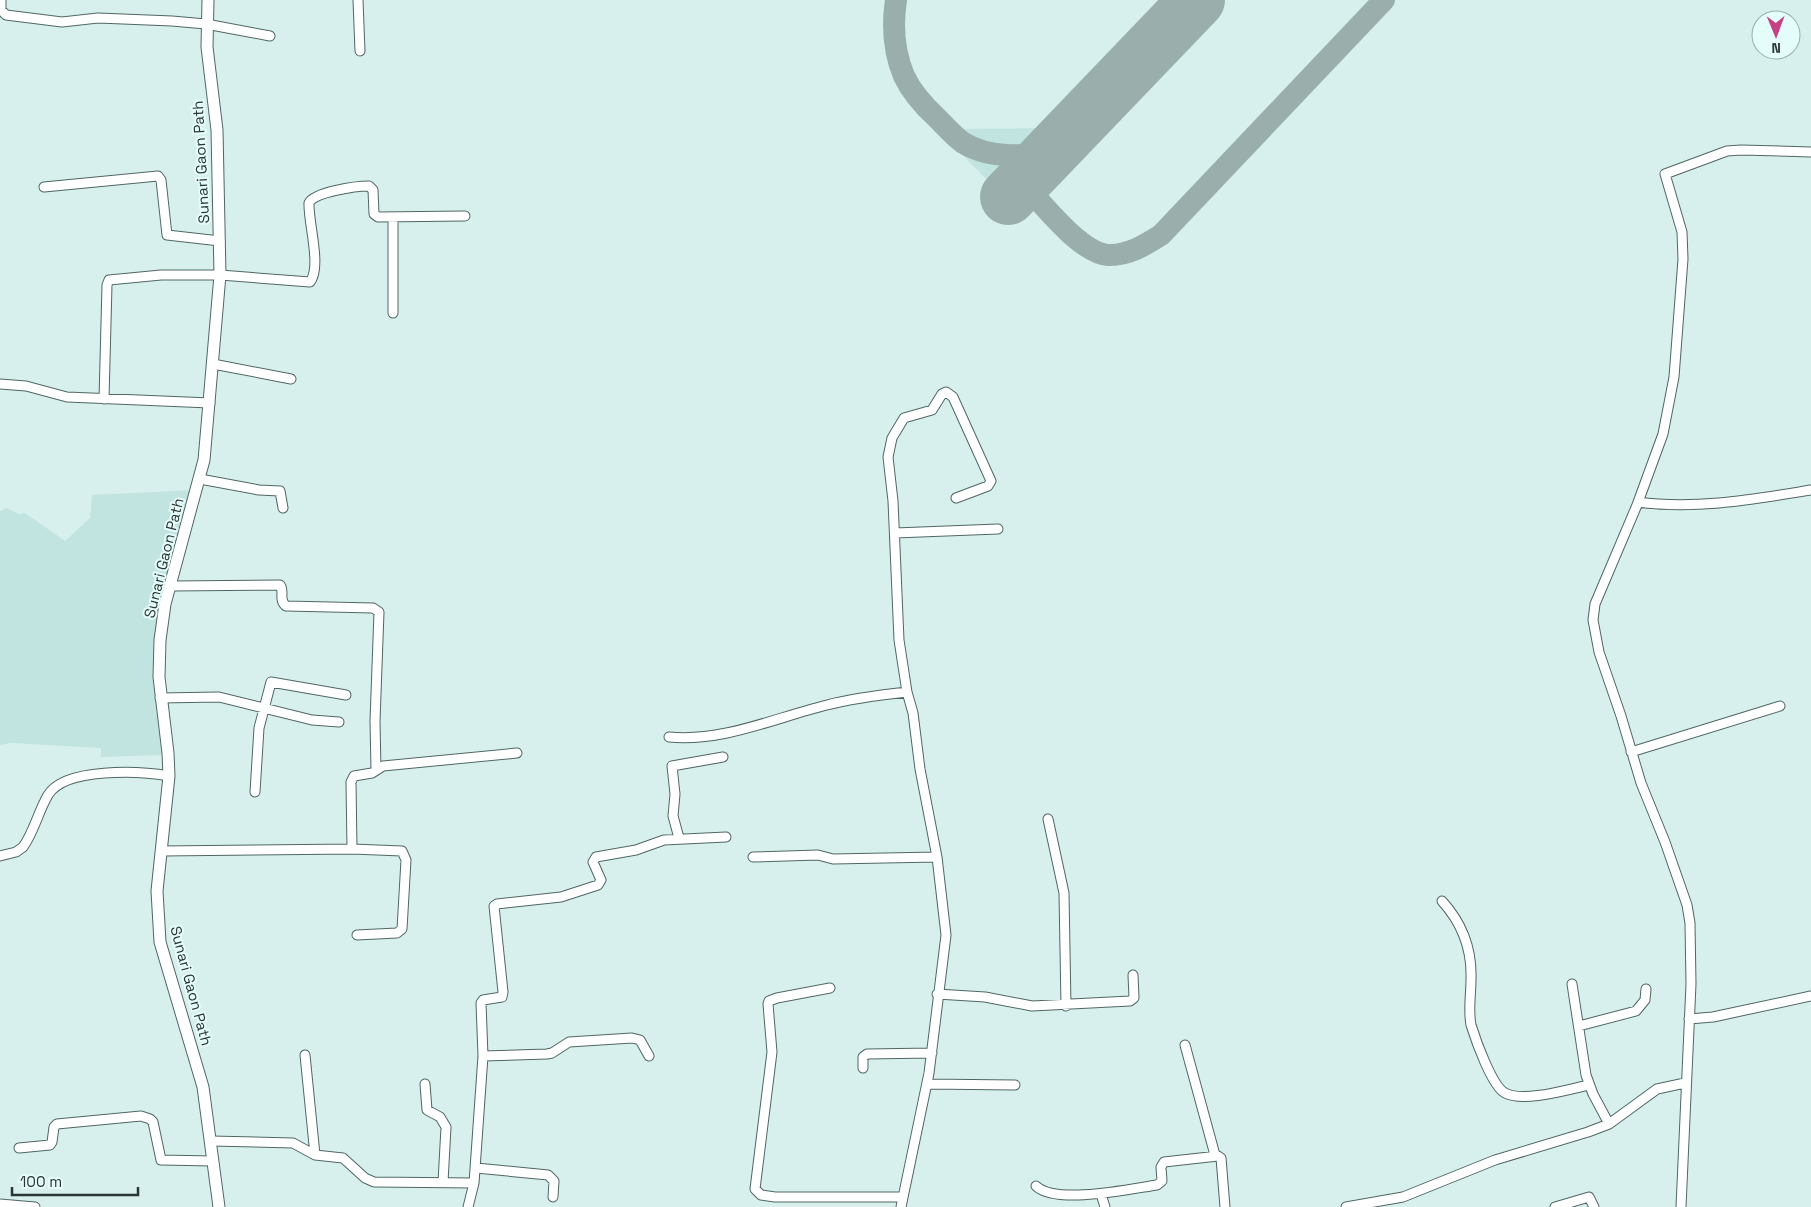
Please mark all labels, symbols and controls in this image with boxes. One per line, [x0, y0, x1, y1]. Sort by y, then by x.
north arrow [1751, 10, 1801, 60]
text: N [1771, 39, 1781, 57]
street label: Sunari Gaon Path [188, 100, 213, 224]
street label: Sunari Gaon Path [139, 496, 188, 620]
street label: Sunari Gaon Path [166, 924, 217, 1048]
scale bar [12, 1164, 139, 1196]
text: 100 m [20, 1172, 62, 1191]

